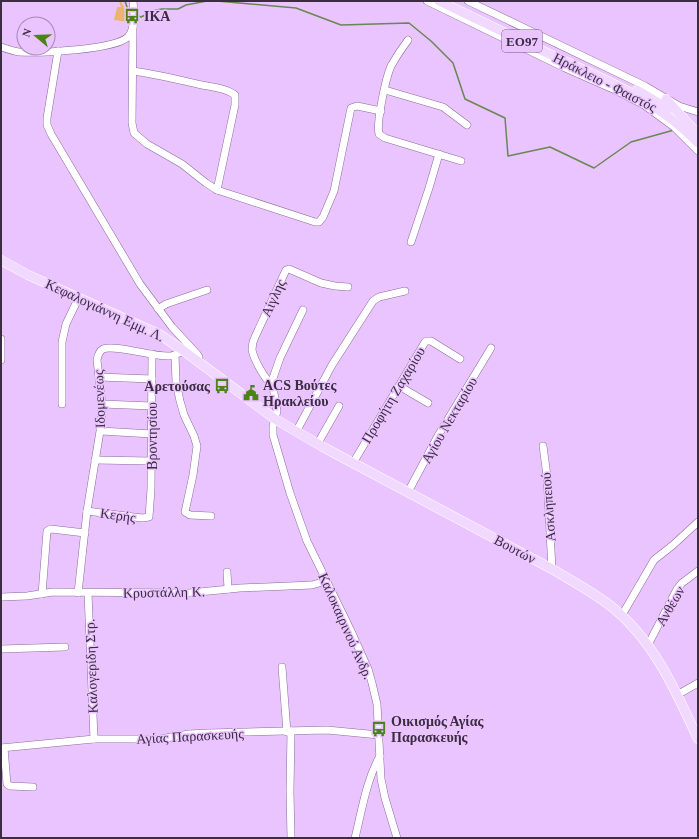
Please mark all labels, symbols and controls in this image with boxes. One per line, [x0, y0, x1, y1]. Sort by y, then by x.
bus stop icon: IKA [123, 7, 141, 25]
place label: IKA [144, 9, 171, 24]
north arrow [16, 16, 56, 56]
text: N [20, 27, 34, 38]
road number: ΕΟ97 [502, 30, 542, 52]
street label: Ηράκλειο - Φαιστός [551, 50, 659, 115]
street label: Κεφαλογιάννη Εμμ. Λ. [43, 276, 167, 345]
street label: Αίγλης [258, 277, 289, 319]
street label: Προφήτη Ζαχαρίου [359, 344, 428, 446]
street label: Ιδομενέως [91, 369, 108, 429]
street label: Αγίου Νεκταρίου [419, 374, 480, 466]
bus stop icon: Αρετούσας [213, 377, 231, 395]
place label: ACS Βούτες Ηρακλείου [263, 378, 338, 409]
place label: Αρετούσας [144, 379, 211, 394]
public building icon: ACS Βούτες Ηρακλείου [242, 384, 260, 402]
street label: Βροντησίου [145, 402, 160, 470]
street label: Ασκληπειού [539, 472, 558, 542]
street label: Κερής [99, 506, 137, 525]
street label: Βουτών [492, 532, 538, 566]
street label: Καλοκαιρινού Ανδρ. [315, 571, 376, 682]
street label: Κρυστάλλη Κ. [123, 584, 205, 601]
street label: Ανθέων [653, 584, 688, 629]
street label: Καλογερίδη Στρ. [82, 618, 101, 714]
place label: Οικισμός Αγίας Παρασκευής [391, 714, 484, 745]
bus stop icon: Οικισμός Αγίας Παρασκευής [370, 720, 388, 738]
street label: Αγίας Παρασκευής [136, 726, 245, 747]

